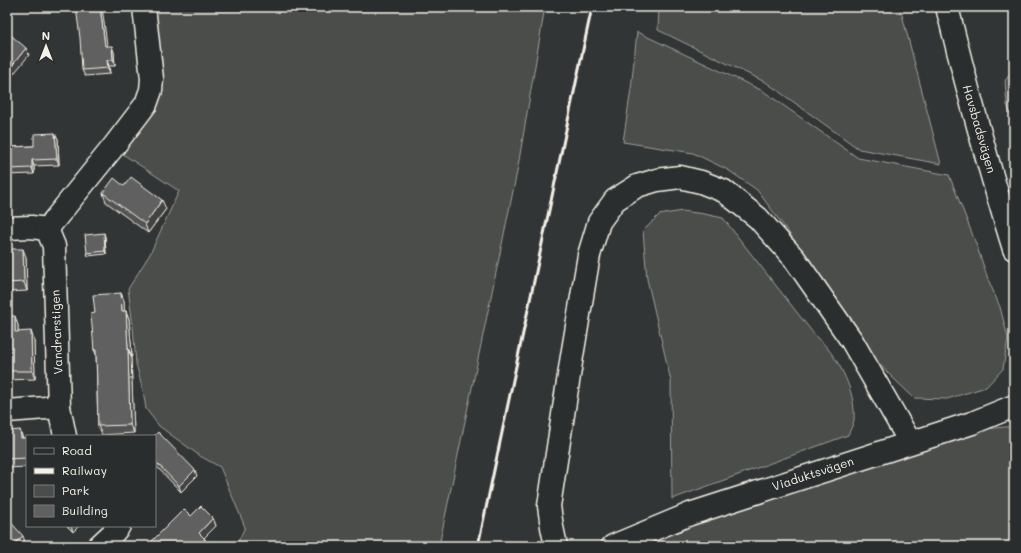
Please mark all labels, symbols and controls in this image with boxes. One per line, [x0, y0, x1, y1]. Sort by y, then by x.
north arrow [26, 26, 66, 66]
text: N [42, 28, 50, 43]
street label: Havsbadsvägen [960, 83, 1000, 175]
street label: Vandrarstigen [47, 289, 65, 375]
legend [26, 435, 156, 527]
text: Road [62, 442, 92, 458]
street label: Viaduktsvägen [770, 452, 856, 494]
text: Railway [62, 462, 107, 478]
text: Park [62, 482, 89, 498]
text: Building [62, 502, 108, 518]

